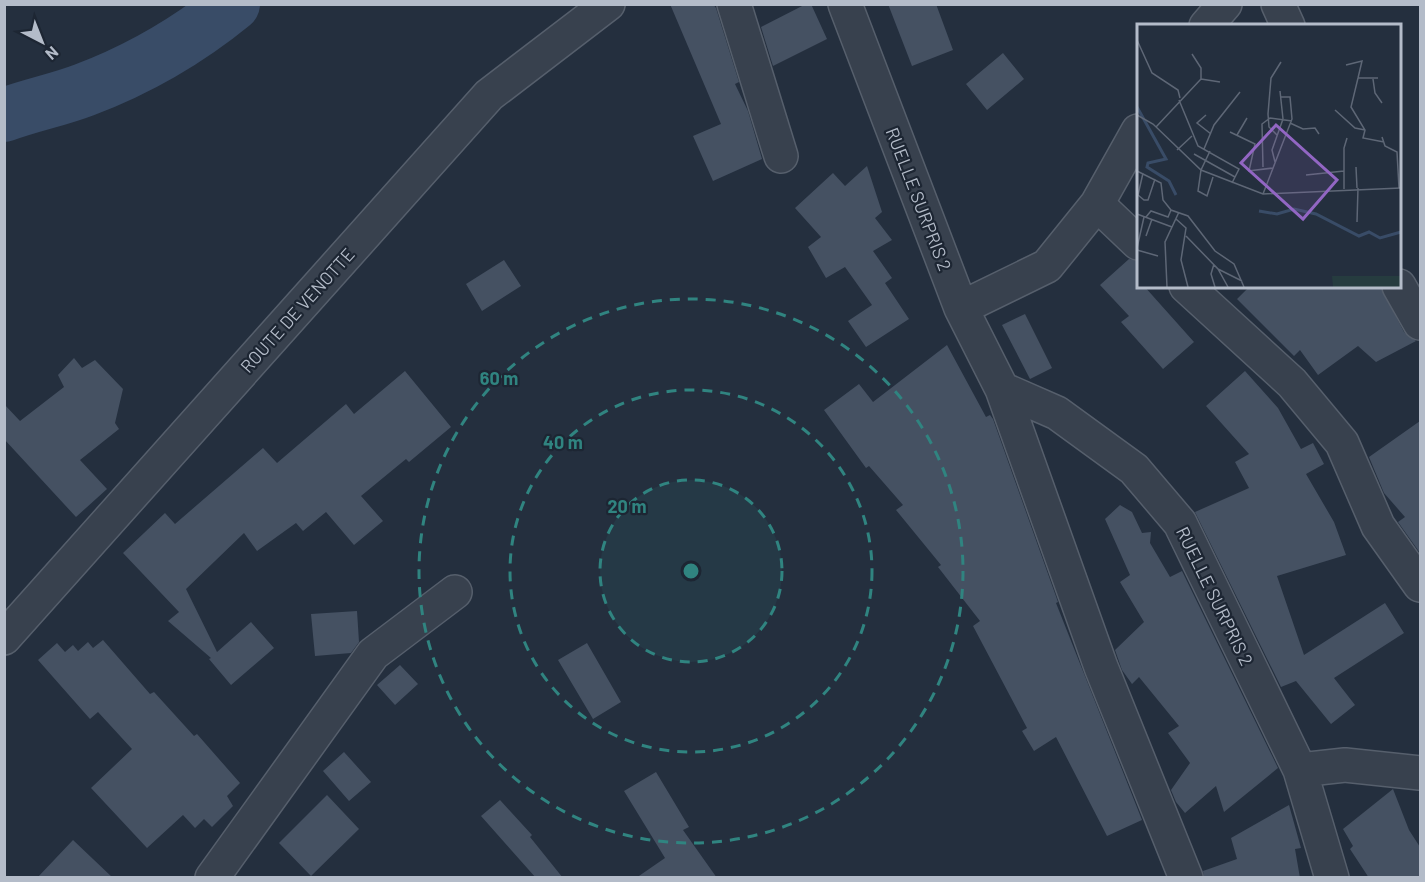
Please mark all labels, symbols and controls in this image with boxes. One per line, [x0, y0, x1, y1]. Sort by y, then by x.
north arrow [12, 12, 72, 72]
inset map [1137, 24, 1401, 288]
text: N [42, 43, 63, 64]
street label: RUELLE SURPRIS 2 [882, 124, 956, 274]
street label: ROUTE DE VENOTTE [235, 243, 359, 377]
text: 60 m [480, 367, 518, 389]
text: 40 m [543, 431, 583, 453]
text: 20 m [608, 495, 646, 517]
street label: RUELLE SURPRIS 2 [1172, 523, 1258, 669]
centre of rings [681, 561, 701, 581]

